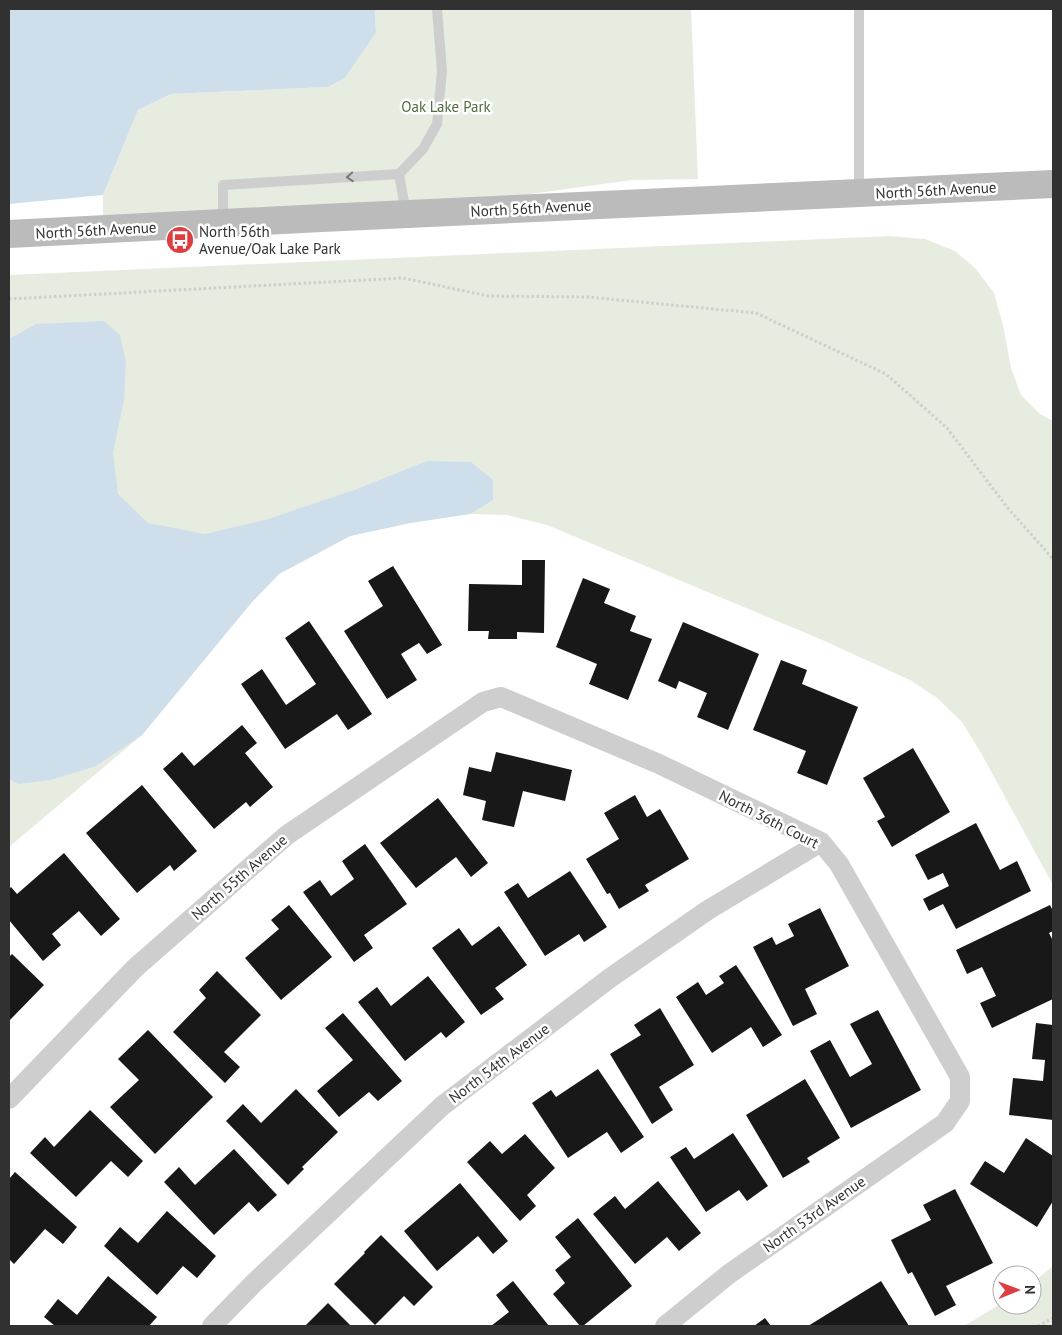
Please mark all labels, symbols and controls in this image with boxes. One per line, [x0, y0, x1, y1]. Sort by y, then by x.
park label: Oak Lake Park [401, 97, 492, 116]
one-way arrow [346, 171, 354, 182]
street label: North 56th Avenue [875, 177, 997, 203]
street label: North 56th Avenue [470, 195, 592, 221]
street label: North 56th Avenue [35, 217, 157, 243]
place label: North 56th Avenue/Oak Lake Park [199, 222, 342, 258]
bus stop icon: North 56th Avenue/Oak Lake Park [165, 225, 195, 255]
street label: North 36th Court [716, 786, 822, 852]
street label: North 55th Avenue [187, 830, 291, 924]
street label: North 54th Avenue [445, 1019, 553, 1107]
street label: North 53rd Avenue [759, 1172, 869, 1256]
north arrow [992, 1265, 1042, 1315]
text: N [1021, 1285, 1039, 1295]

